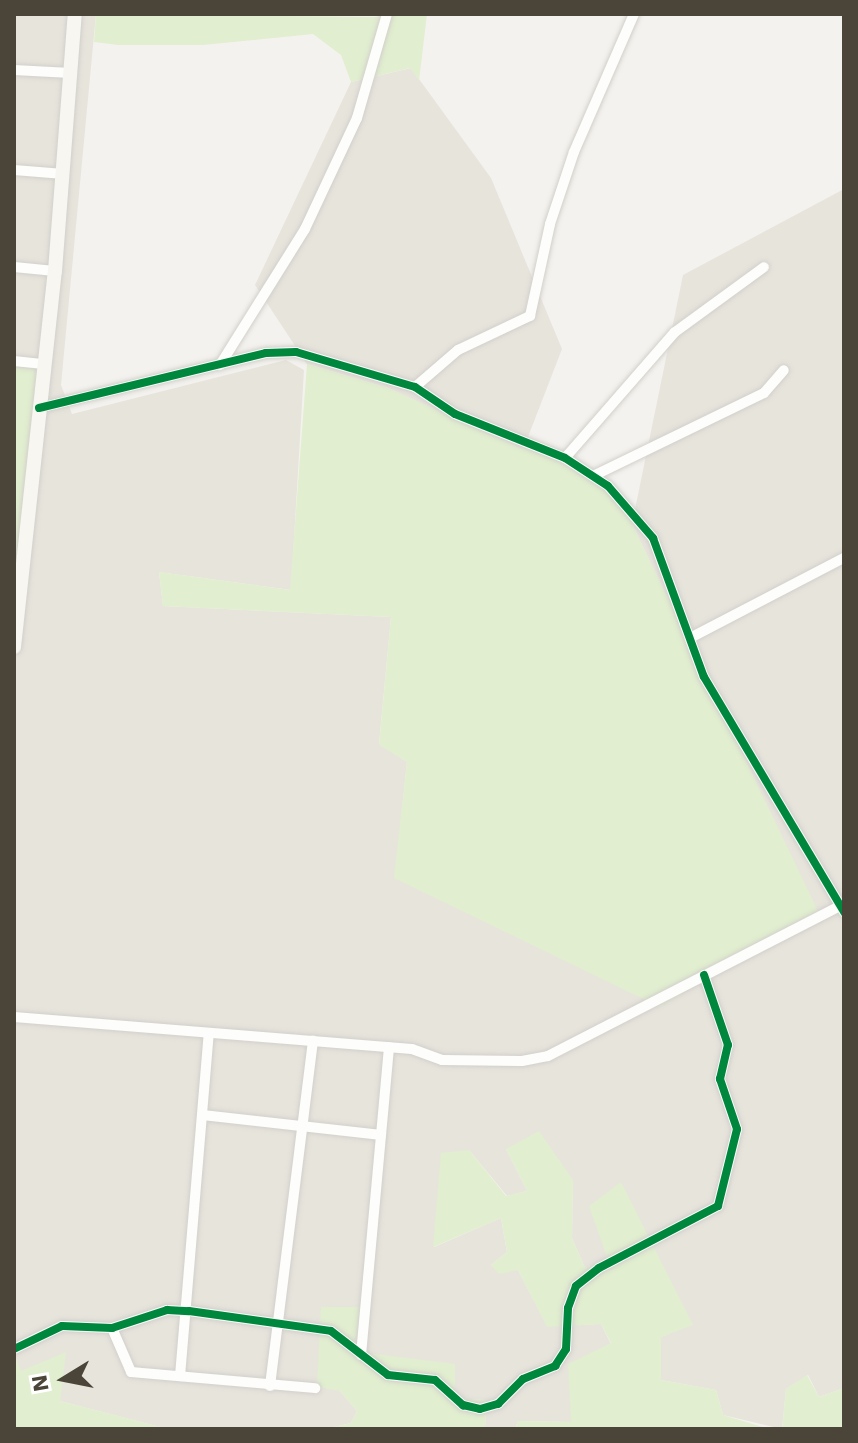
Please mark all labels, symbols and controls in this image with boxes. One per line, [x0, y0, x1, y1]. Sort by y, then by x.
north arrow [24, 1339, 104, 1419]
text: N [26, 1373, 54, 1393]

